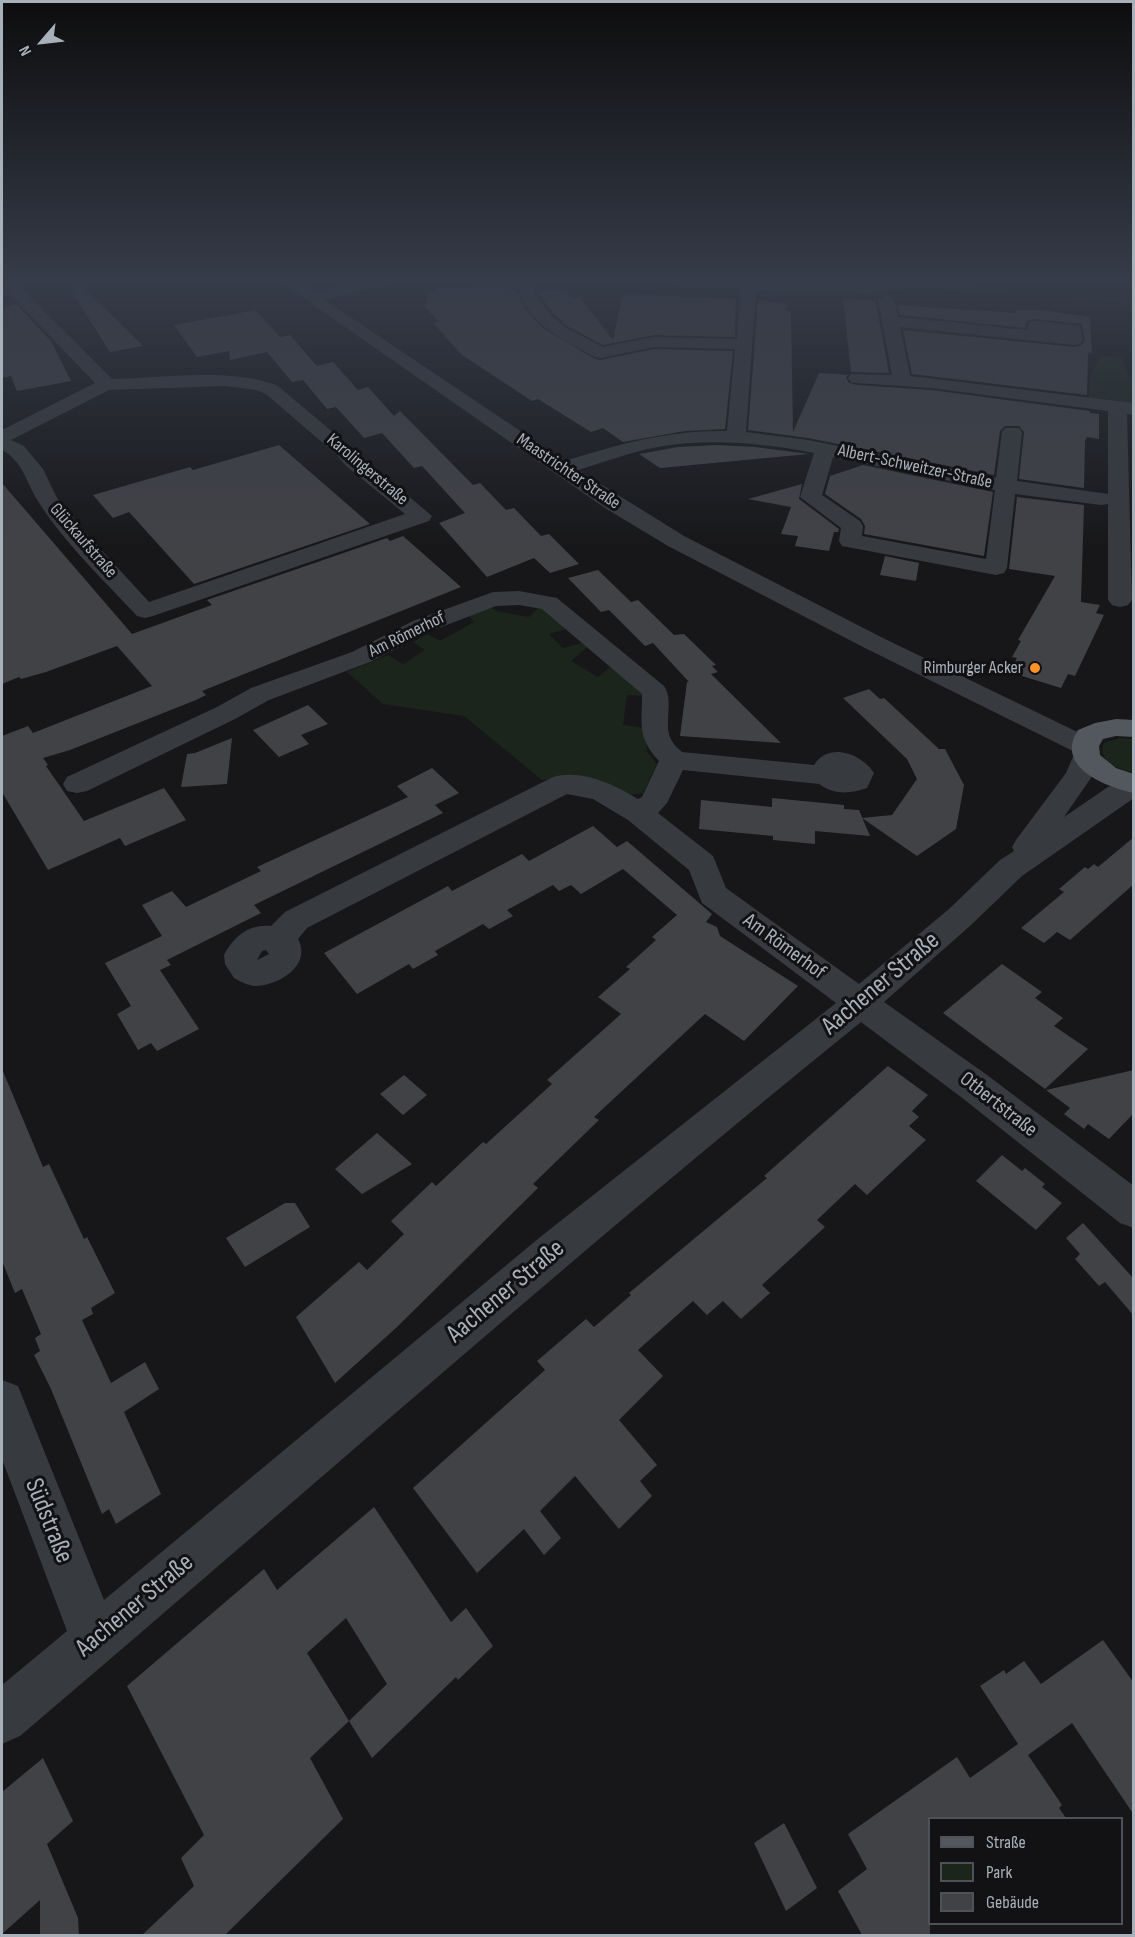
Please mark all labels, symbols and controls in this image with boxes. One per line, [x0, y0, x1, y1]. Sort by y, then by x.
north arrow [12, 12, 72, 72]
text: N [15, 42, 36, 59]
street label: Maastrichter Straße [512, 429, 624, 515]
street label: Karolingerstraße [322, 430, 412, 510]
street label: Albert-Schweitzer-Straße [836, 440, 994, 494]
street label: Glückaufstraße [45, 499, 121, 583]
street label: Am Römerhof [365, 607, 449, 663]
place label: Rimburger Acker [924, 657, 1023, 679]
marker: Rimburger Acker [1028, 661, 1042, 675]
street label: Am Römerhof [738, 909, 830, 985]
street label: Aachener Straße [816, 926, 946, 1042]
street label: Otbertstraße [954, 1067, 1042, 1143]
street label: Aachener Straße [441, 1234, 571, 1350]
street label: Südstraße [17, 1474, 79, 1568]
street label: Aachener Straße [70, 1548, 200, 1664]
legend [928, 1817, 1123, 1925]
text: Straße [986, 1832, 1026, 1853]
text: Park [986, 1862, 1012, 1883]
text: Gebäude [986, 1892, 1039, 1913]

